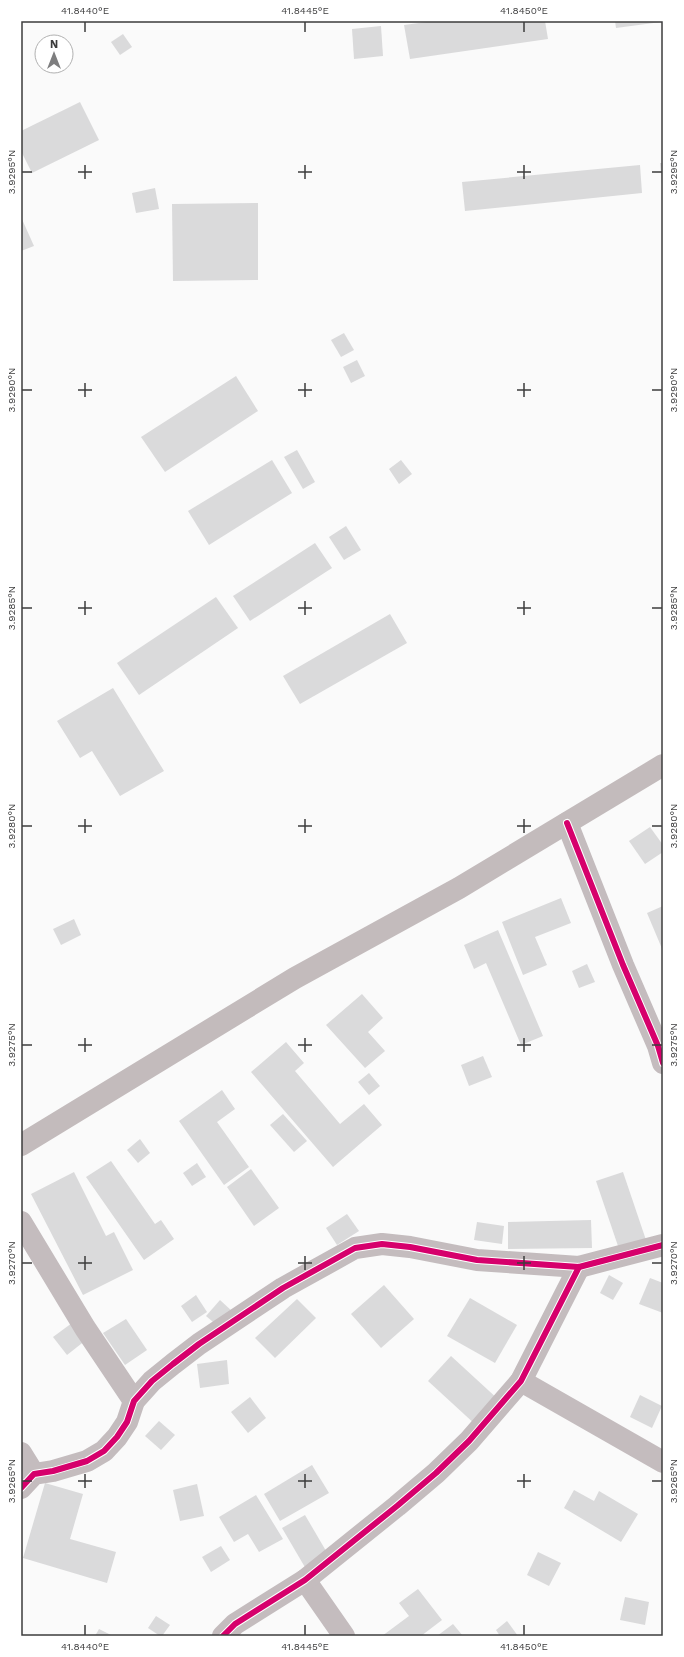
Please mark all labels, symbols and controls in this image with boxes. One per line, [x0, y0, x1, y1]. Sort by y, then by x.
text: 41.8440°E [61, 5, 109, 16]
text: 41.8445°E [281, 5, 329, 16]
text: 41.8450°E [500, 5, 548, 16]
north arrow [34, 34, 74, 74]
text: N [50, 38, 58, 51]
text: 3.9295°N [6, 150, 17, 194]
text: 3.9295°N [668, 150, 679, 194]
text: 3.9290°N [6, 368, 17, 412]
text: 3.9290°N [668, 368, 679, 412]
text: 3.9285°N [6, 586, 17, 630]
text: 3.9285°N [668, 586, 679, 630]
text: 3.9280°N [6, 804, 17, 848]
text: 3.9280°N [668, 804, 679, 848]
text: 3.9275°N [6, 1023, 17, 1067]
text: 3.9275°N [668, 1023, 679, 1067]
text: 3.9270°N [6, 1241, 17, 1285]
text: 3.9270°N [668, 1241, 679, 1285]
text: 3.9265°N [6, 1459, 17, 1503]
text: 3.9265°N [668, 1459, 679, 1503]
text: 41.8440°E [61, 1641, 109, 1652]
text: 41.8445°E [281, 1641, 329, 1652]
text: 41.8450°E [500, 1641, 548, 1652]

